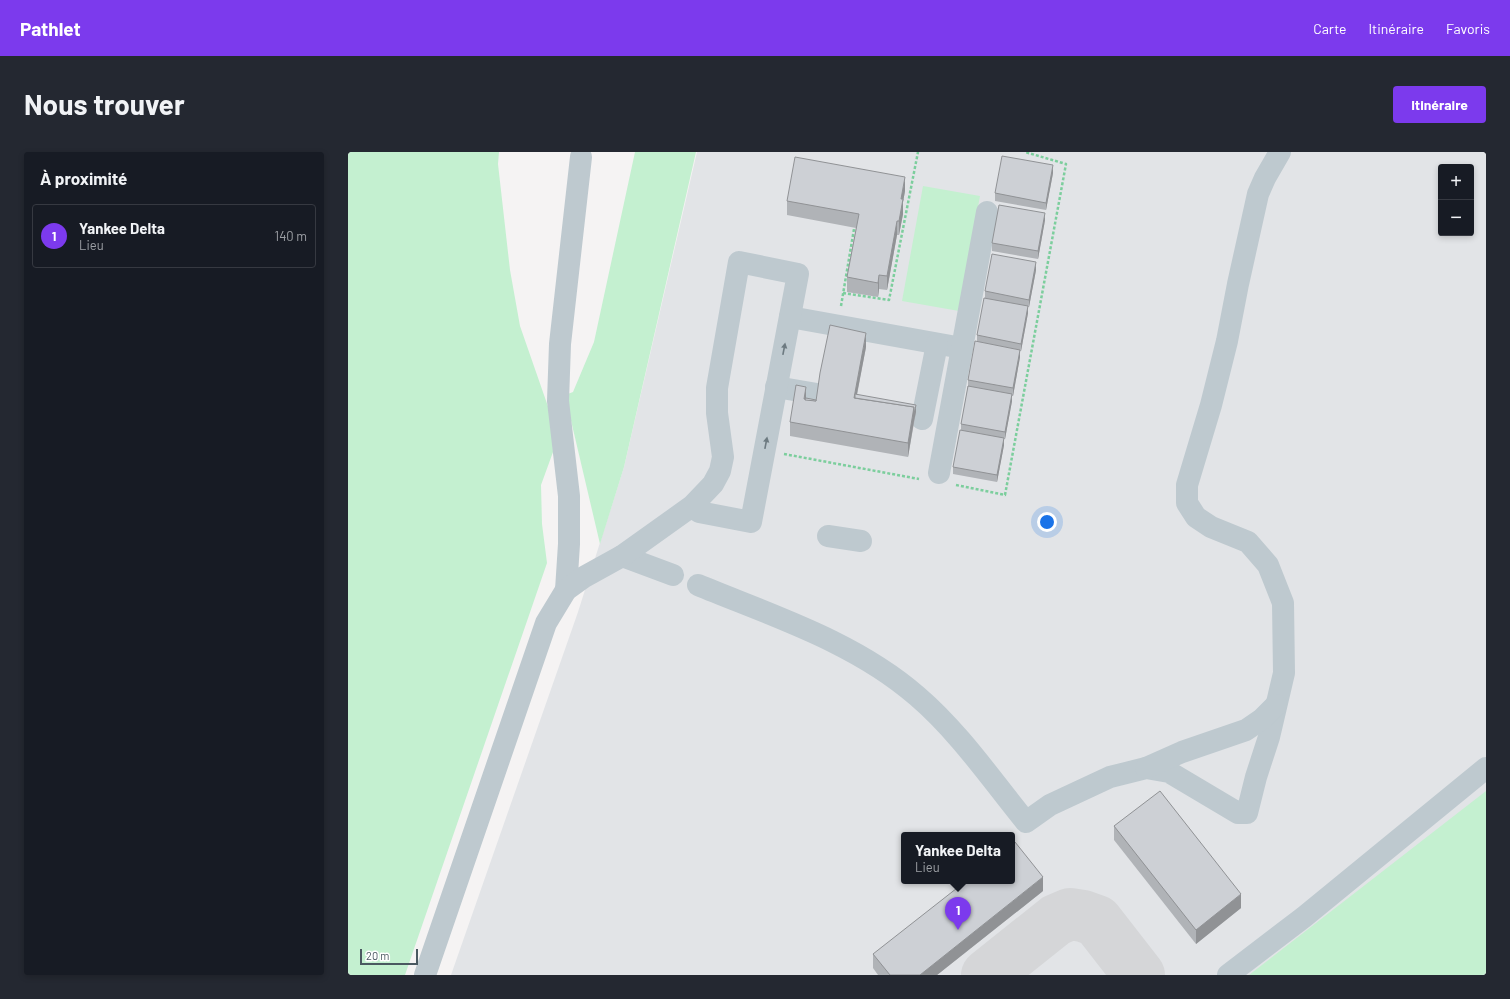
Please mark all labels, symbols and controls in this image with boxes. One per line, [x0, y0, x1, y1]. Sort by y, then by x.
text: Pathlet [20, 17, 81, 40]
text: Carte [1313, 20, 1346, 37]
text: Itinéraire [1368, 20, 1424, 37]
text: Favoris [1446, 20, 1490, 37]
button: Itinéraire [1393, 86, 1486, 123]
text: Nous trouver [24, 87, 185, 121]
map controls [1438, 164, 1474, 236]
button: + [1438, 164, 1474, 200]
text: À proximité [40, 168, 127, 188]
button: − [1438, 200, 1474, 236]
text: Yankee Delta [79, 219, 165, 237]
text: 1 [52, 228, 56, 244]
text: 140 m [275, 228, 307, 244]
text: Lieu [79, 237, 104, 253]
one-way arrow [781, 343, 787, 355]
one-way arrow [763, 436, 769, 449]
your location [1037, 512, 1057, 532]
popup [901, 832, 1015, 884]
text: Yankee Delta [915, 841, 1001, 859]
text: Lieu [915, 859, 940, 875]
pin: 1 [945, 897, 971, 930]
scale bar [360, 947, 418, 966]
text: 20 m [366, 949, 389, 962]

